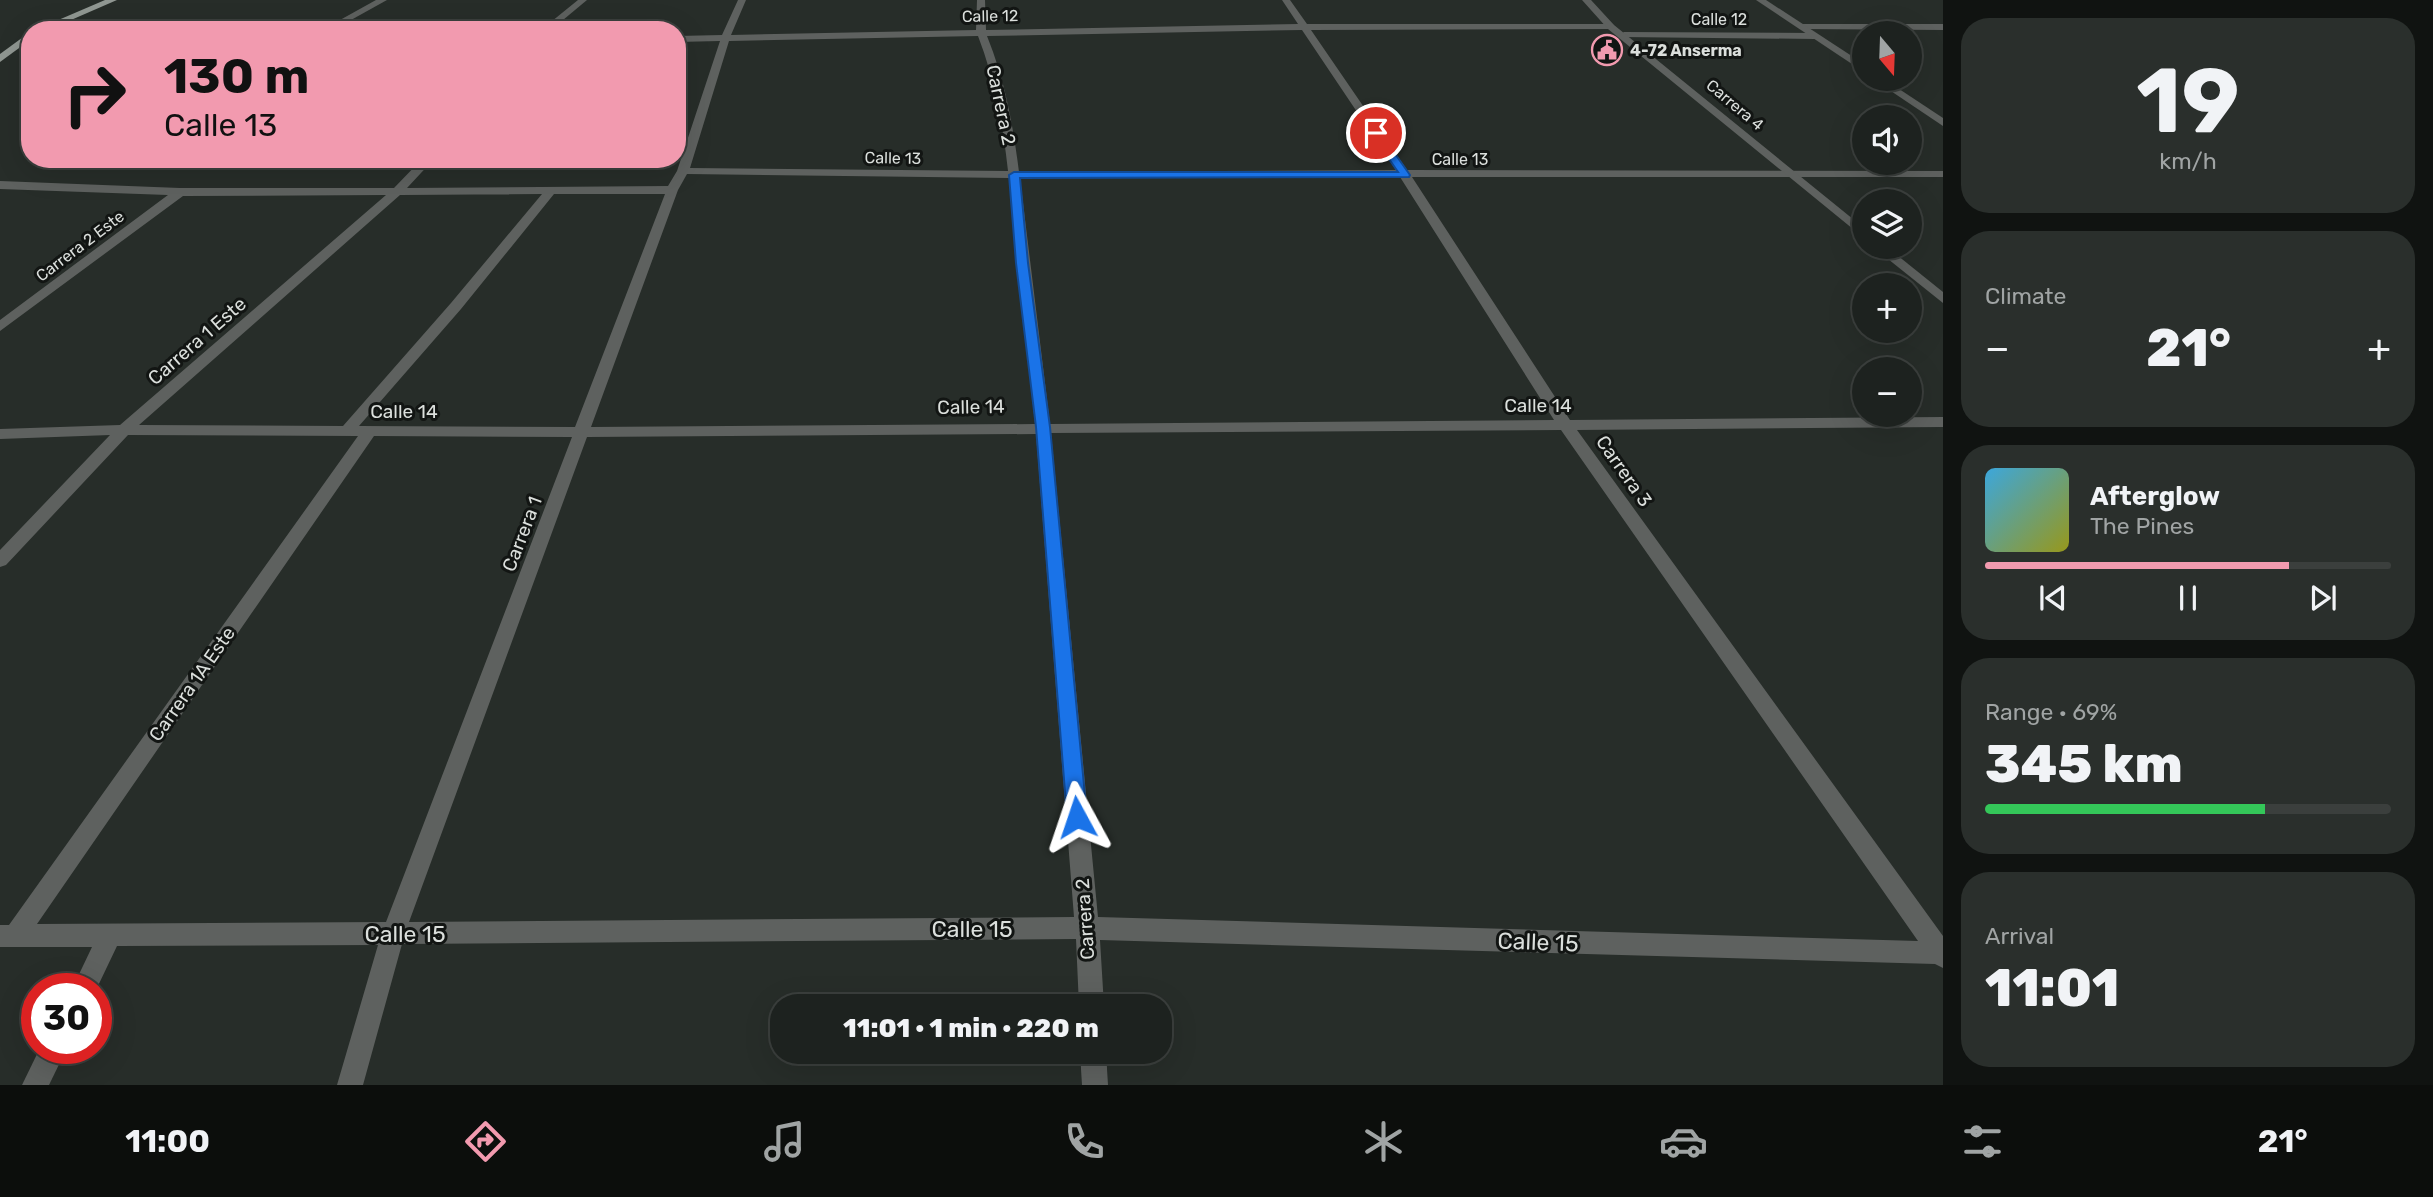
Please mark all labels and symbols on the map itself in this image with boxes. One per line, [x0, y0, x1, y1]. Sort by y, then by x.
street label: Calle 12 [962, 6, 1018, 26]
street label: Calle 12 [1691, 10, 1747, 29]
north arrow [1852, 21, 1922, 91]
public building icon: 4-72 Anserma [1590, 33, 1624, 67]
place label: 4-72 Anserma [1630, 41, 1742, 60]
street label: Carrera 2 [981, 63, 1021, 147]
street label: Carrera 4 [1702, 76, 1768, 135]
pin [1346, 103, 1406, 163]
street label: Calle 13 [865, 148, 921, 168]
street label: Calle 13 [1432, 150, 1488, 169]
street label: Carrera 2 Este [32, 207, 128, 285]
street label: Carrera 1 Este [143, 292, 251, 390]
street label: Calle 14 [1504, 394, 1572, 417]
street label: Calle 14 [937, 395, 1005, 419]
street label: Calle 14 [370, 400, 438, 423]
street label: Carrera 3 [1591, 431, 1657, 511]
street label: Carrera 1 [497, 493, 547, 575]
street label: Carrera 1A Este [144, 622, 240, 746]
position arrow [1040, 780, 1114, 854]
street label: Carrera 2 [1071, 878, 1099, 960]
street label: Calle 15 [931, 915, 1013, 943]
street label: Calle 15 [364, 920, 446, 948]
street label: Calle 15 [1497, 927, 1579, 957]
speed limit sign: 30 [21, 973, 112, 1064]

